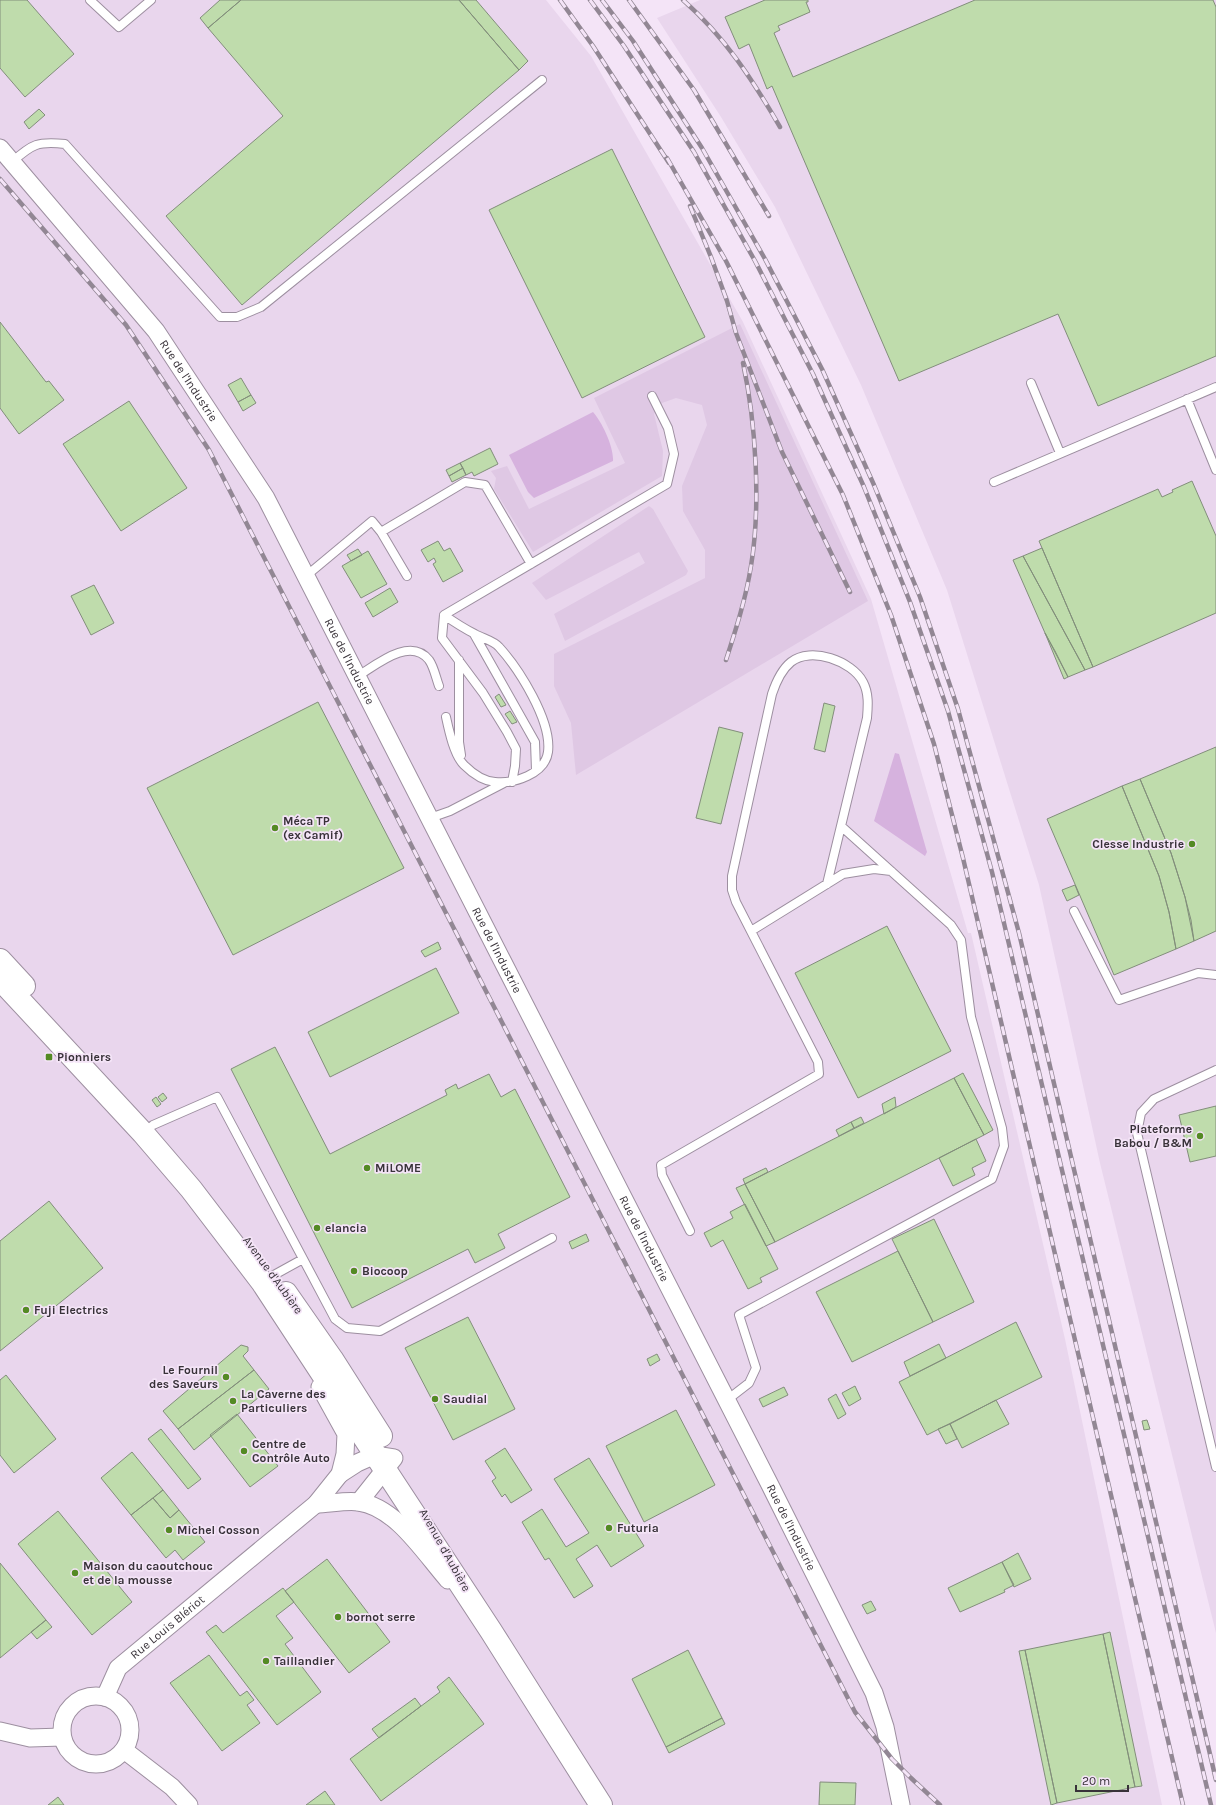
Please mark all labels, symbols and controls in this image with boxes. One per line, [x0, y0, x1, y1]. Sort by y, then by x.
street label: Rue de l'Industrie [157, 337, 221, 424]
street label: Rue de l'Industrie [322, 616, 377, 707]
place label: Méca TP (ex Camif) [283, 814, 343, 842]
marker: Méca TP (ex Camif) [270, 823, 280, 833]
place label: Clesse Industrie [1092, 837, 1184, 851]
marker: Clesse Industrie [1187, 839, 1197, 849]
street label: Rue de l'Industrie [469, 905, 525, 995]
place label: Pionniers [57, 1050, 111, 1064]
marker: Pionniers [44, 1052, 54, 1062]
place label: Plateforme Babou / B&M [1114, 1122, 1192, 1150]
marker: Plateforme Babou / B&M [1195, 1131, 1205, 1141]
place label: MiLOME [375, 1161, 421, 1175]
marker: MiLOME [362, 1163, 372, 1173]
street label: Rue de l'Industrie [616, 1193, 672, 1284]
place label: elancia [325, 1221, 367, 1235]
marker: elancia [312, 1223, 322, 1233]
street label: Avenue d'Aubière [240, 1233, 306, 1317]
place label: Biocoop [362, 1264, 408, 1278]
marker: Biocoop [349, 1266, 359, 1276]
place label: Fuji Electrics [34, 1303, 108, 1317]
marker: Fuji Electrics [21, 1305, 31, 1315]
place label: Le Fournil des Saveurs [149, 1363, 218, 1391]
marker: Le Fournil des Saveurs [221, 1372, 231, 1382]
place label: La Caverne des Particuliers [241, 1387, 326, 1415]
place label: Saudial [443, 1392, 487, 1406]
marker: Saudial [430, 1394, 440, 1404]
marker: La Caverne des Particuliers [228, 1396, 238, 1406]
place label: Centre de Contrôle Auto [252, 1437, 330, 1465]
marker: Centre de Contrôle Auto [239, 1446, 249, 1456]
street label: Rue de l'Industrie [764, 1482, 819, 1573]
street label: Avenue d'Aubière [416, 1506, 474, 1594]
place label: Futuria [617, 1521, 659, 1535]
place label: Michel Cosson [177, 1523, 260, 1537]
marker: Futuria [604, 1523, 614, 1533]
marker: Michel Cosson [164, 1525, 174, 1535]
place label: Maison du caoutchouc et de la mousse [83, 1559, 213, 1587]
marker: Maison du caoutchouc et de la mousse [70, 1568, 80, 1578]
street label: Rue Louis Blériot [128, 1592, 208, 1662]
place label: bornot serre [346, 1610, 415, 1624]
marker: bornot serre [333, 1612, 343, 1622]
place label: Taillandier [274, 1654, 335, 1668]
marker: Taillandier [261, 1656, 271, 1666]
scale bar [1076, 1767, 1128, 1793]
text: 20 m [1082, 1774, 1110, 1788]

